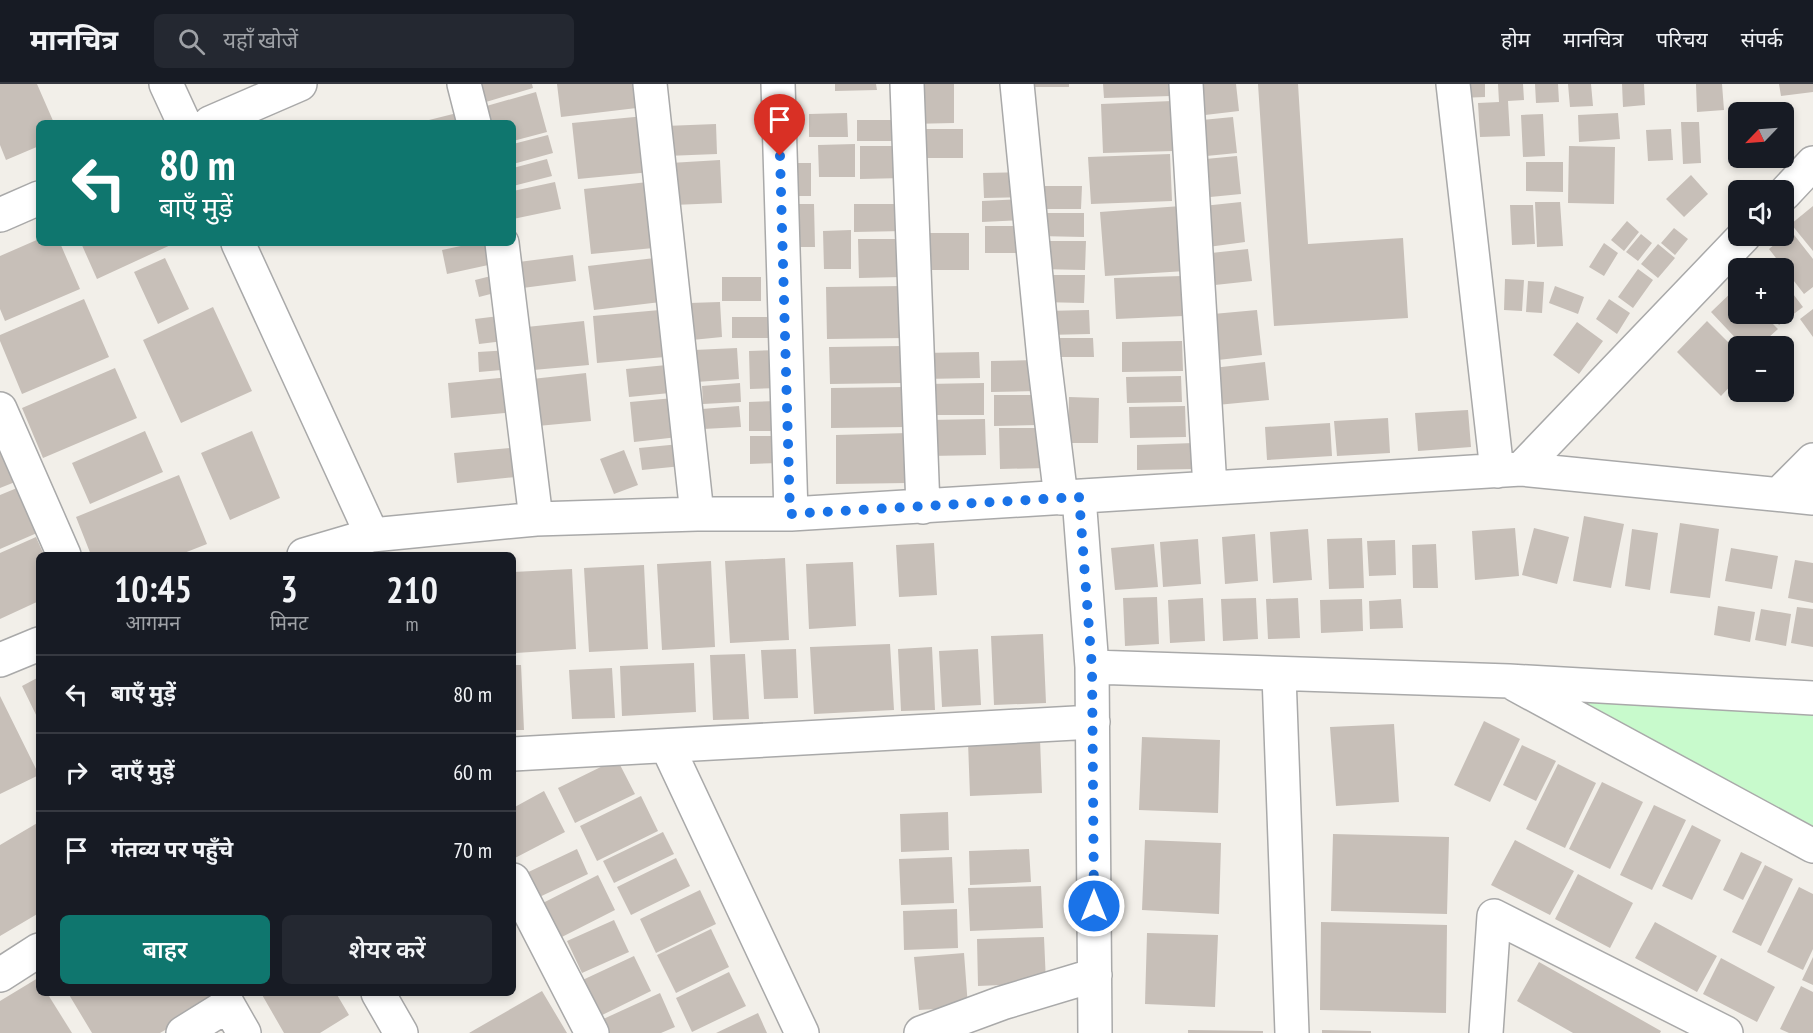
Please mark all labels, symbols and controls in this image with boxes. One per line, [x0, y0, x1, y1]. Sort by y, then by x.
search box [154, 14, 574, 68]
text: मानचित्र [30, 21, 118, 58]
icon: search [175, 25, 208, 58]
text: यहाँ खोजें [223, 26, 298, 54]
text: होम [1501, 26, 1530, 53]
text: मानचित्र [1563, 26, 1623, 53]
text: परिचय [1656, 26, 1708, 53]
text: संपर्क [1741, 26, 1783, 53]
pin [754, 94, 805, 156]
north arrow [1728, 102, 1794, 168]
map controls [1728, 102, 1794, 402]
icon: arrive [763, 103, 796, 136]
text: 80 m [159, 137, 236, 192]
icon: left [60, 144, 138, 222]
button: sound [1728, 180, 1794, 246]
text: बाएँ मुड़ें [159, 190, 233, 224]
button: + [1728, 258, 1794, 324]
button: − [1728, 336, 1794, 402]
text: 10:45 [114, 565, 192, 612]
text: 3 [280, 565, 298, 612]
text: 210 [386, 566, 438, 613]
text: आगमन [126, 610, 180, 636]
text: मिनट [270, 610, 308, 636]
text: m [406, 611, 419, 637]
icon: left [60, 678, 93, 711]
text: बाएँ मुड़ें [111, 679, 176, 707]
text: 80 m [453, 680, 492, 708]
icon: right [60, 756, 93, 789]
text: दाएँ मुड़ें [111, 757, 175, 785]
text: 60 m [453, 758, 492, 786]
icon: arrive [60, 834, 93, 867]
text: गंतव्य पर पहुँचे [111, 835, 233, 863]
text: 70 m [453, 836, 492, 864]
position arrow [1062, 874, 1126, 938]
button: बाहर [60, 915, 270, 984]
button: शेयर करें [282, 915, 492, 984]

